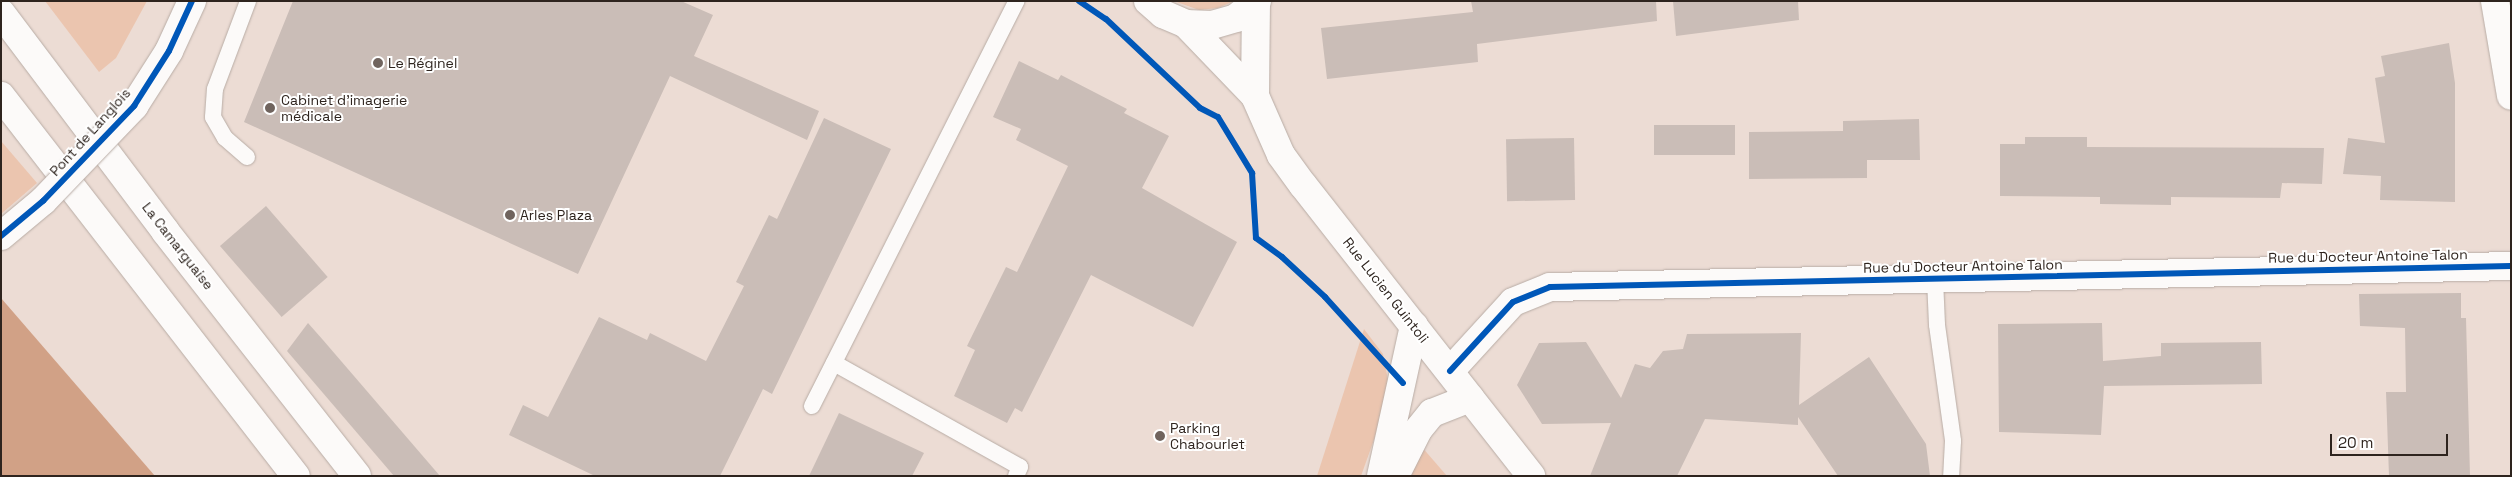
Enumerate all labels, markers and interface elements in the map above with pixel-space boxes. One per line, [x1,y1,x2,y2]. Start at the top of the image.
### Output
place label: Le Réginel [388,55,457,71]
marker: Le Réginel [372,57,384,69]
street label: Pont de Langlois [46,85,134,179]
place label: Cabinet d'imagerie médicale [281,92,407,124]
marker: Cabinet d'imagerie médicale [263,101,277,115]
street label: La Camarguaise [139,199,217,293]
place label: Arles Plaza [520,207,592,223]
marker: Arles Plaza [504,209,516,221]
street label: Rue Lucien Guintoli [1340,234,1432,346]
street label: Rue du Docteur Antoine Talon [2268,246,2468,266]
street label: Rue du Docteur Antoine Talon [1863,256,2063,276]
place label: Parking Chabourlet [1170,420,1245,452]
scale bar [2332,424,2450,456]
marker: Parking Chabourlet [1154,430,1166,442]
text: 20 m [2338,433,2373,452]

